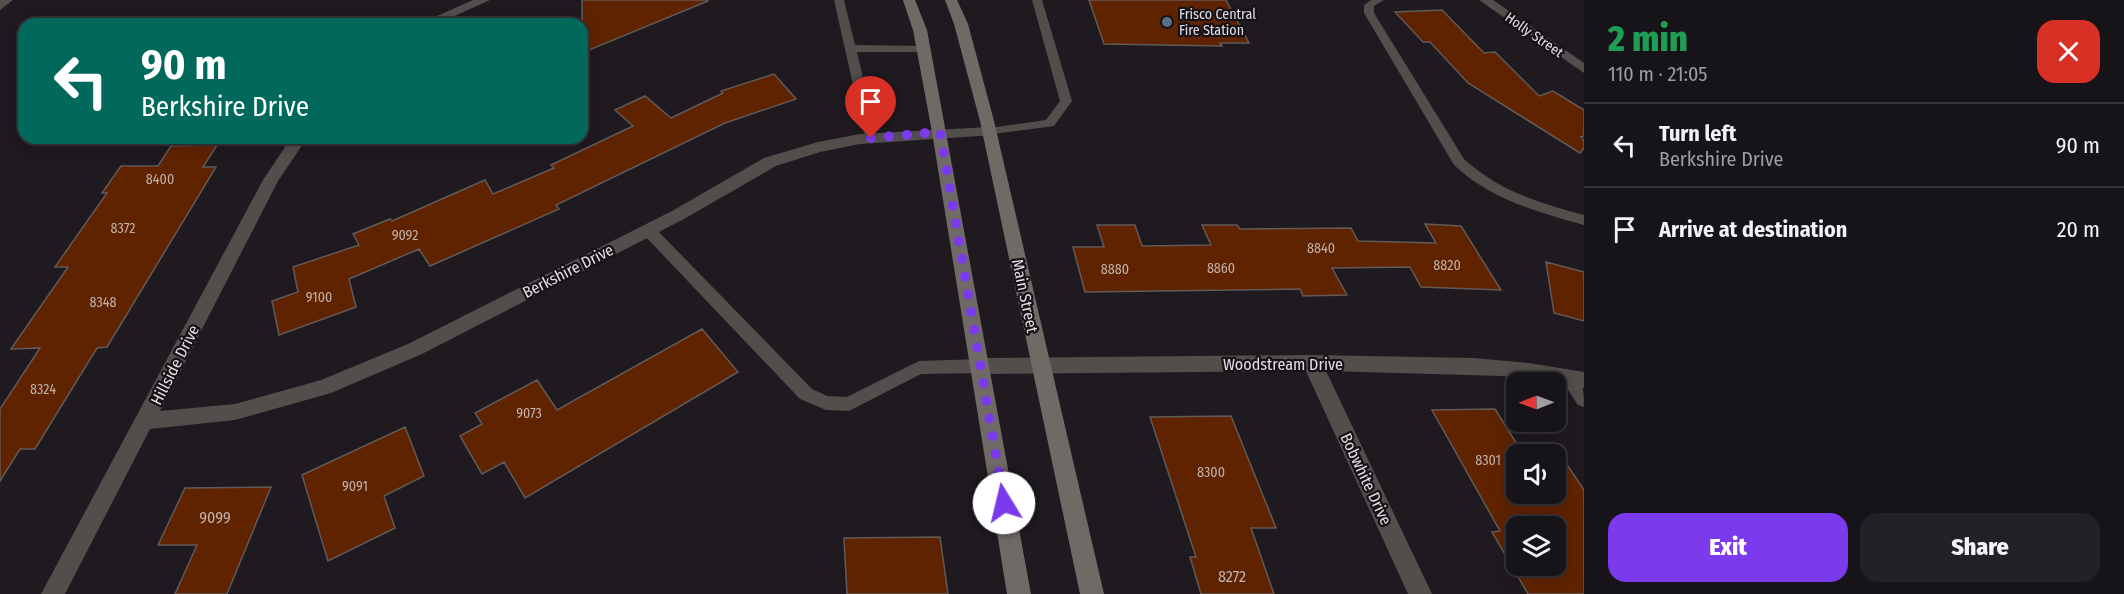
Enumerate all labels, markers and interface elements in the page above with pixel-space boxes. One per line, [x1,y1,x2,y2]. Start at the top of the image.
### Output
place label: Frisco Central Fire Station [1179,6,1256,39]
street label: Holly Street [1502,9,1567,61]
marker: Frisco Central Fire Station [1160,15,1174,29]
text: 2 min [1608,17,1688,61]
button: close [2037,20,2100,83]
text: 90 m [141,40,226,90]
icon: left [42,42,120,120]
text: 110 m · 21:05 [1608,62,1707,86]
pin [845,76,896,138]
icon: arrive [854,85,887,118]
text: Berkshire Drive [141,91,309,123]
text: Turn left [1659,120,1737,147]
icon: left [1608,129,1641,162]
text: 90 m [2056,132,2100,159]
text: Berkshire Drive [1659,147,1783,171]
house number: 8400 [146,171,174,188]
icon: arrive [1608,213,1641,246]
text: Arrive at destination [1659,216,1847,243]
text: 20 m [2057,216,2100,243]
house number: 8372 [111,220,135,237]
house number: 9092 [392,227,418,244]
street label: Berkshire Drive [519,240,617,302]
house number: 8840 [1307,240,1335,257]
street label: Main Street [1008,257,1042,335]
house number: 8820 [1433,257,1461,274]
house number: 8860 [1207,260,1235,277]
house number: 8880 [1101,261,1129,278]
house number: 9100 [306,289,332,306]
house number: 8348 [89,294,117,311]
street label: Hillside Drive [147,322,203,408]
street label: Woodstream Drive [1223,355,1343,374]
north arrow [1506,372,1566,432]
map controls [1506,372,1566,576]
house number: 8324 [30,381,56,398]
house number: 9073 [516,405,542,422]
street label: Bobwhite Drive [1336,430,1396,528]
button: sound [1506,444,1566,504]
house number: 8301 [1475,452,1501,469]
house number: 8300 [1197,464,1225,481]
position arrow [972,471,1036,535]
house number: 9091 [342,478,368,495]
house number: 9099 [199,508,231,527]
button: Exit [1608,513,1848,582]
button: Share [1860,513,2100,582]
button: layers [1506,516,1566,576]
house number: 8272 [1218,567,1246,586]

